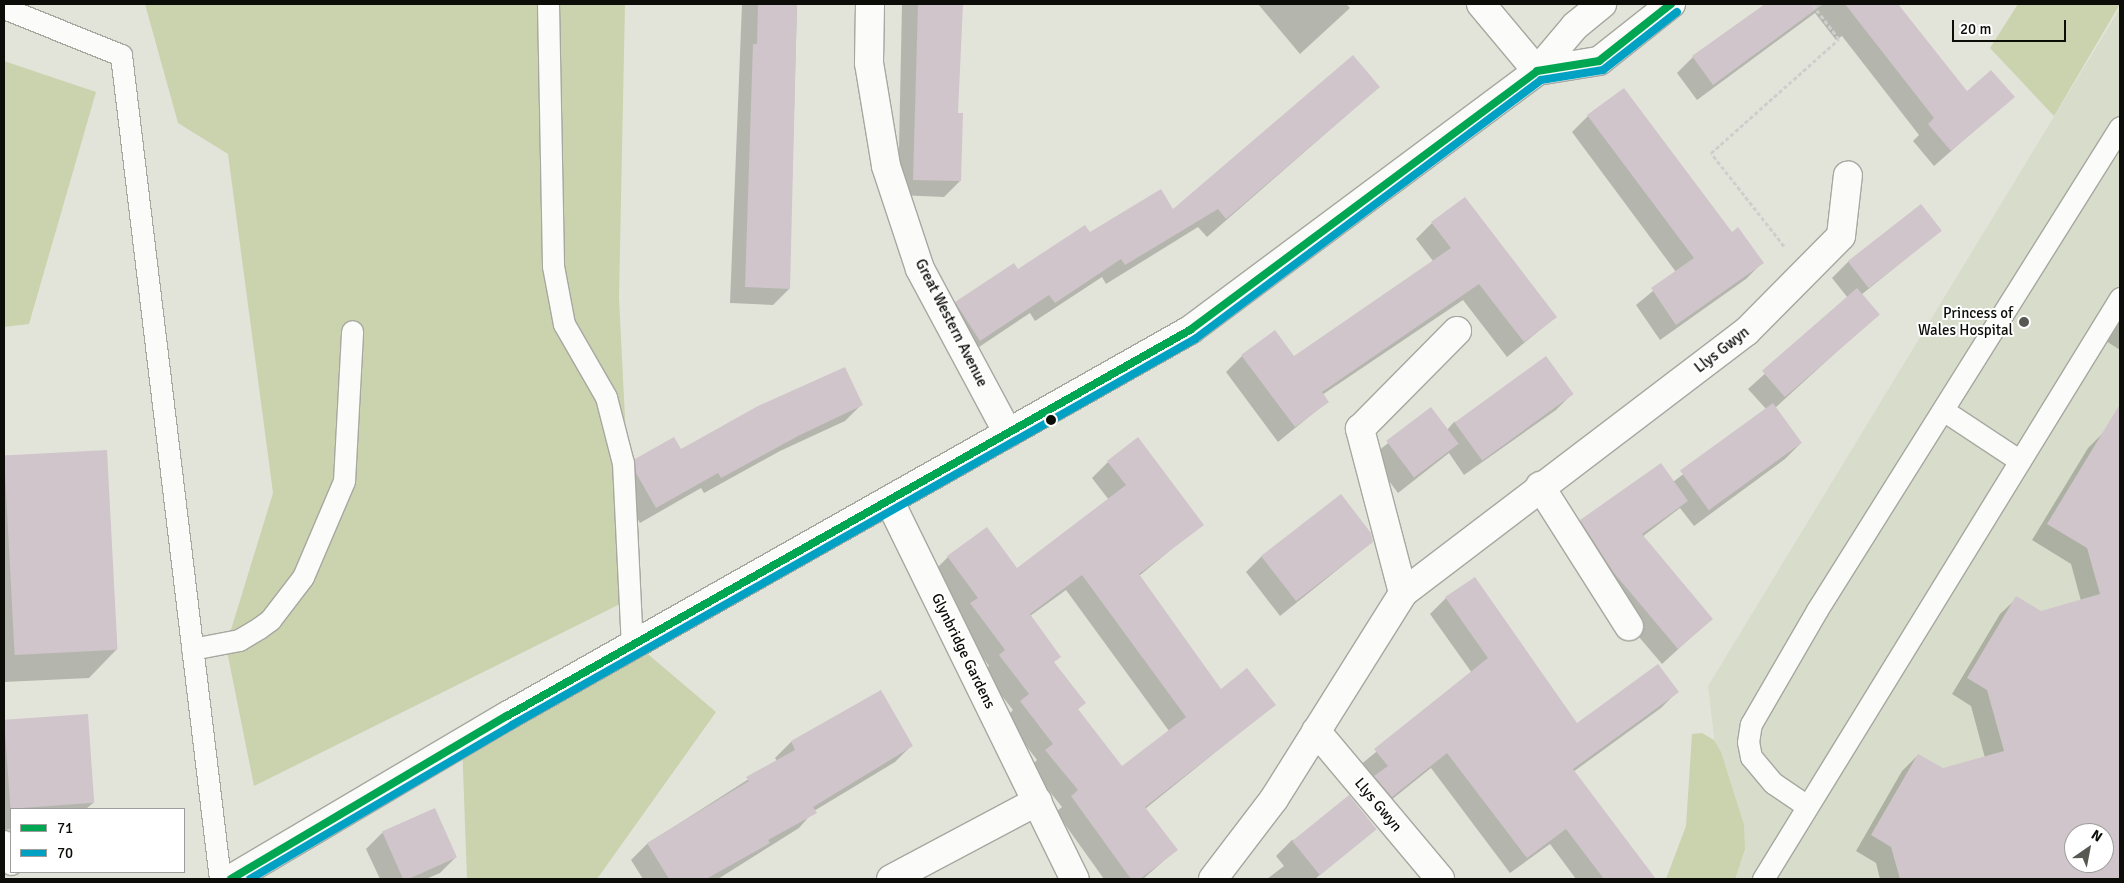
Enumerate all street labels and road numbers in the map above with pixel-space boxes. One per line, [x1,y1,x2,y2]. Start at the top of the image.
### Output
street label: Great Western Avenue [911,256,991,390]
street label: Llys Gwyn [1691,323,1753,377]
street label: Glynbridge Gardens [927,590,999,712]
street label: Llys Gwyn [1350,775,1406,835]

